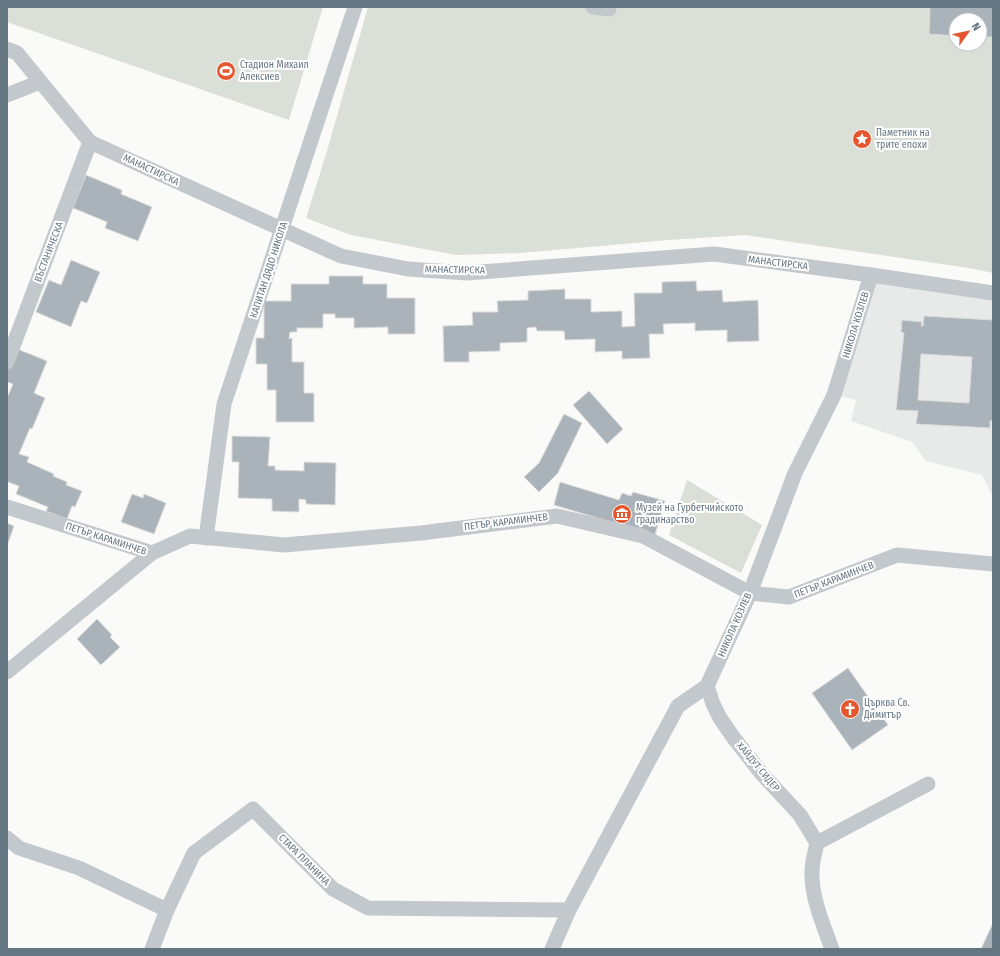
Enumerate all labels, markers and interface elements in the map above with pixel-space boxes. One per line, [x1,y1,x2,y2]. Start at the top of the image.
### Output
north arrow [948,12,988,52]
text: N [969,21,983,33]
place label: Стадион Михаил Алексиев [240,59,309,83]
sports icon: Стадион Михаил Алексиев [215,60,237,82]
place label: Паметник на трите епохи [876,127,930,151]
place icon: Паметник на трите епохи [851,128,873,150]
street label: МАНАСТИРСКА [121,152,181,188]
street label: ВЪСТАНИЧЕСКА [32,219,66,284]
street label: КАПИТАН ДЯДО НИКОЛА [248,220,290,320]
street label: МАНАСТИРСКА [747,253,809,273]
street label: МАНАСТИРСКА [425,263,486,277]
street label: НИКОЛА КОЗЛЕВ [840,290,872,360]
place label: Музей на Гурбетчийското градинарство [636,502,743,526]
museum icon: Музей на Гурбетчийското градинарство [611,503,633,525]
street label: ПЕТЪР КАРАМИНЧЕВ [463,511,549,533]
street label: ПЕТЪР КАРАМИНЧЕВ [64,520,149,558]
street label: ПЕТЪР КАРАМИНЧЕВ [792,559,876,601]
street label: НИКОЛА КОЗЛЕВ [715,591,755,659]
place label: Църква Св. Димитър [863,697,910,721]
church icon: Църква Св. Димитър [839,698,861,720]
street label: ХАЙДУТ СИДЕР [734,739,783,794]
street label: СТАРА ПЛАНИНА [276,832,333,889]

